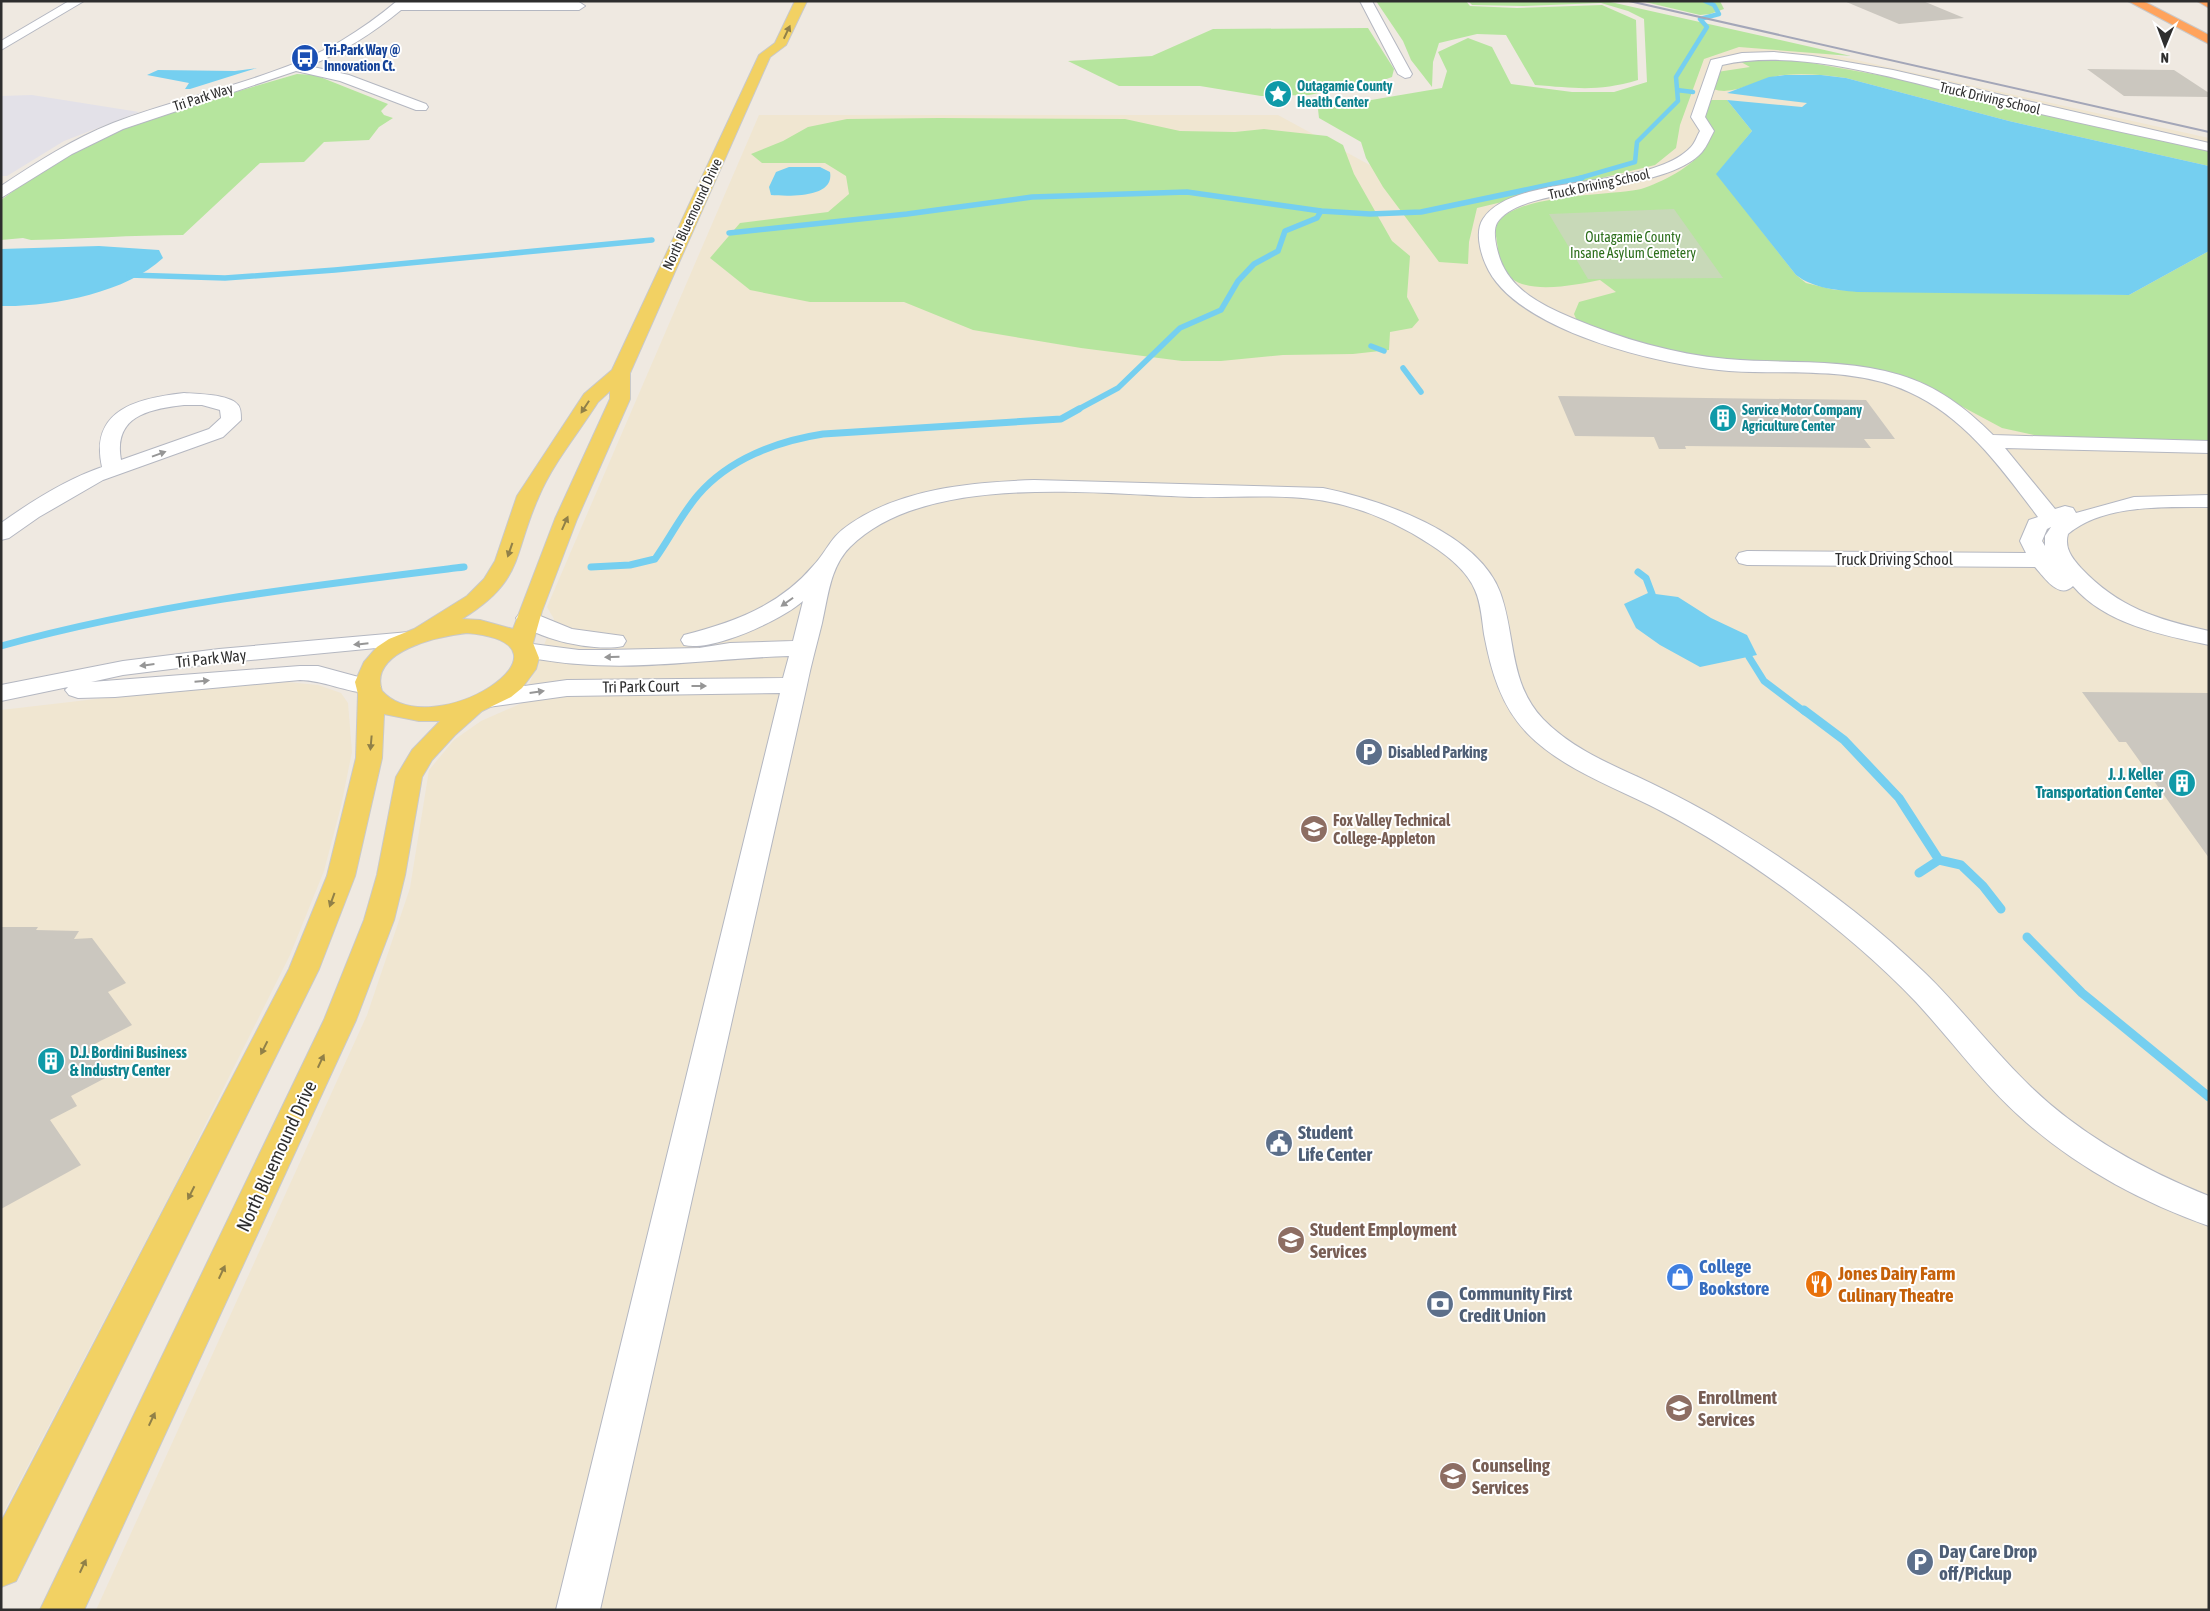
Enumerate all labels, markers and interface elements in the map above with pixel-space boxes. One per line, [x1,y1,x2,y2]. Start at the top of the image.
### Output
north arrow [2140,20,2190,70]
one-way arrow [783,25,791,39]
place label: Tri-Park Way @ Innovation Ct. [324,42,400,74]
bus stop icon: Tri-Park Way @ Innovation Ct. [290,43,320,73]
text: N [2161,50,2169,66]
place label: Outagamie County Health Center [1297,78,1393,110]
place icon: Outagamie County Health Center [1263,79,1293,109]
street label: Truck Driving School [1938,79,2042,117]
street label: Tri Park Way [171,80,235,114]
street label: North Bluemound Drive [659,156,725,272]
street label: Truck Driving School [1547,165,1651,203]
park label: Outagamie County Insane Asylum Cemetery [1570,229,1696,261]
one-way arrow [580,400,590,413]
place label: Service Motor Company Agriculture Center [1741,402,1862,434]
building icon: Service Motor Company Agriculture Center [1708,403,1738,433]
one-way arrow [152,450,167,458]
one-way arrow [561,516,569,530]
one-way arrow [506,543,514,558]
street label: Truck Driving School [1835,550,1954,569]
one-way arrow [780,597,794,607]
one-way arrow [352,640,368,648]
street label: Tri Park Way [175,645,248,672]
one-way arrow [603,653,619,661]
one-way arrow [138,661,154,669]
street label: Tri Park Court [602,676,680,696]
one-way arrow [195,677,211,685]
one-way arrow [691,682,707,690]
one-way arrow [529,688,545,696]
one-way arrow [366,735,374,751]
parking icon: Disabled Parking [1354,737,1384,767]
place label: Disabled Parking [1388,743,1487,761]
place label: J. J. Keller Transportation Center [2036,765,2163,801]
building icon: J. J. Keller Transportation Center [2167,768,2197,798]
place label: Fox Valley Technical College-Appleton [1333,811,1451,847]
school or university icon: Fox Valley Technical College-Appleton [1299,814,1329,844]
one-way arrow [328,893,335,908]
one-way arrow [260,1041,268,1055]
place label: D.J. Bordini Business & Industry Center [70,1043,187,1079]
building icon: D.J. Bordini Business & Industry Center [36,1046,66,1076]
one-way arrow [316,1054,325,1069]
street label: North Bluemound Drive [231,1077,321,1235]
place label: Student Life Center [1298,1121,1372,1165]
public building icon: Student Life Center [1264,1128,1294,1158]
one-way arrow [187,1186,195,1200]
place label: Student Employment Services [1310,1218,1457,1262]
school or university icon: Student Employment Services [1276,1225,1306,1255]
place label: College Bookstore [1699,1255,1770,1299]
shop icon: College Bookstore [1665,1262,1695,1292]
place label: Jones Dairy Farm Culinary Theatre [1837,1262,1955,1306]
one-way arrow [218,1265,226,1279]
restaurant icon: Jones Dairy Farm Culinary Theatre [1804,1269,1834,1299]
place label: Community First Credit Union [1459,1282,1573,1326]
bank icon: Community First Credit Union [1425,1289,1455,1319]
place label: Enrollment Services [1698,1386,1777,1430]
school or university icon: Enrollment Services [1664,1393,1694,1423]
one-way arrow [148,1412,156,1426]
place label: Counseling Services [1472,1454,1551,1498]
school or university icon: Counseling Services [1438,1461,1468,1491]
place label: Day Care Drop off/Pickup [1939,1540,2037,1584]
parking icon: Day Care Drop off/Pickup [1905,1547,1935,1577]
one-way arrow [79,1559,87,1573]

